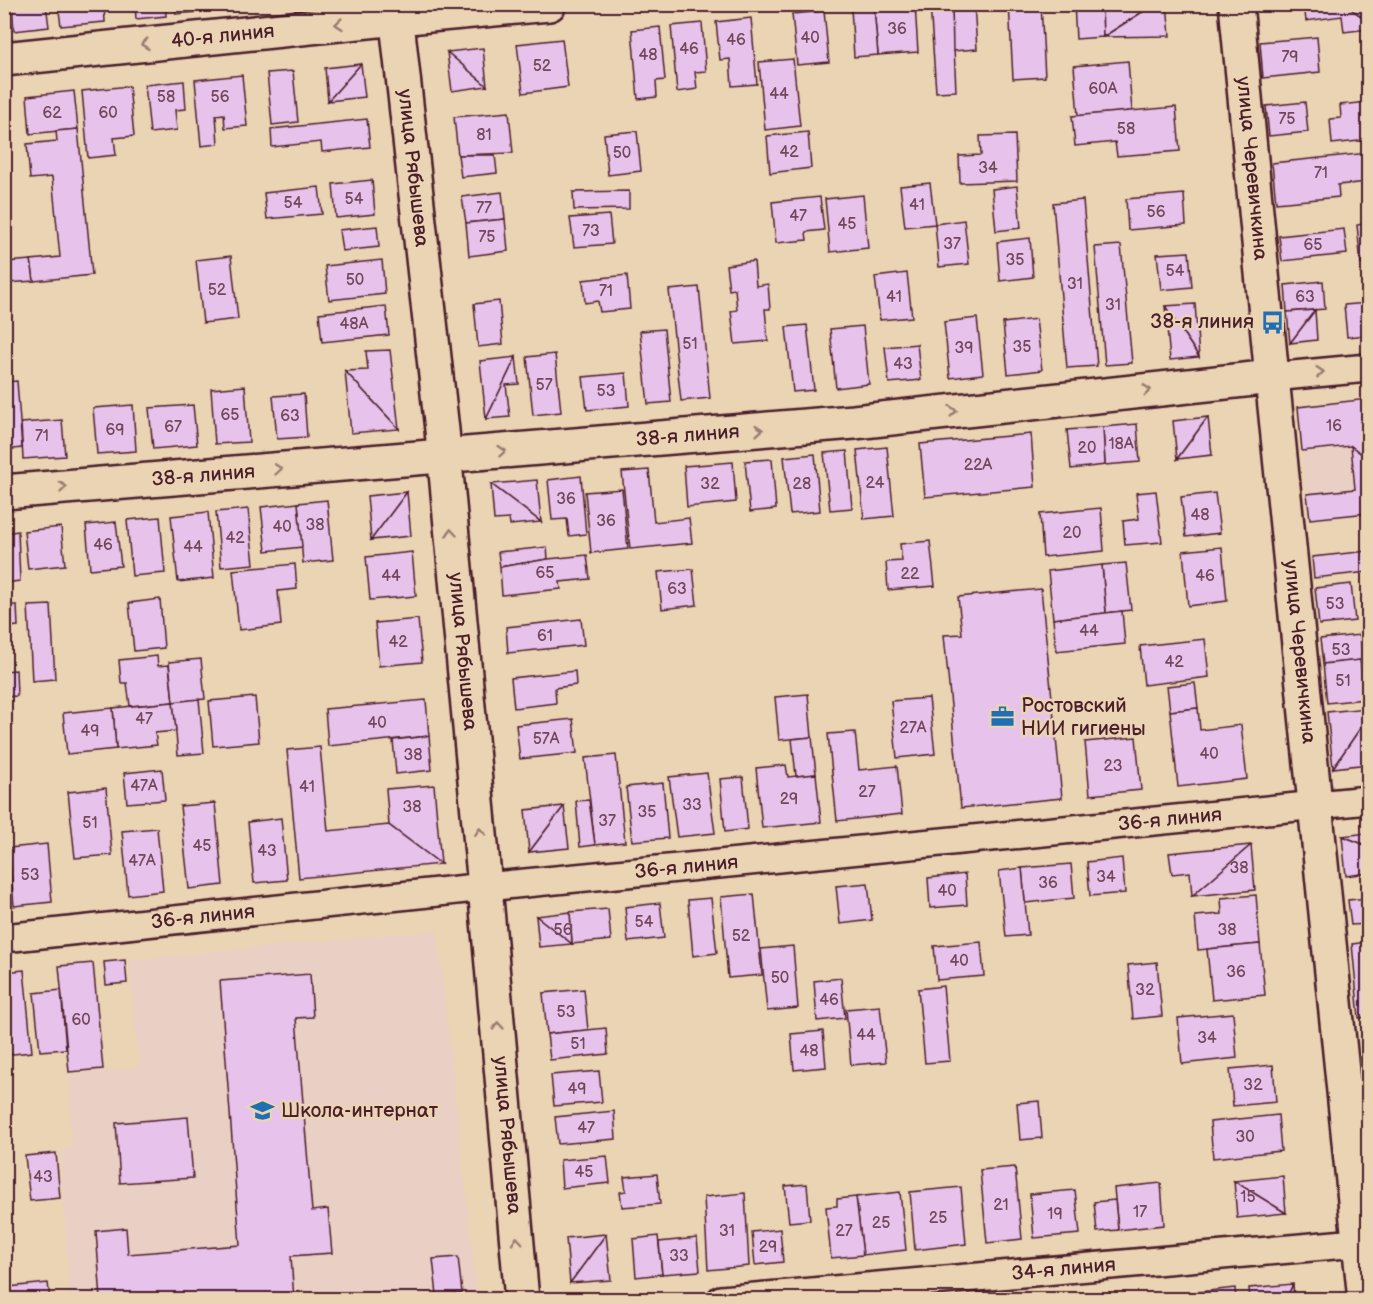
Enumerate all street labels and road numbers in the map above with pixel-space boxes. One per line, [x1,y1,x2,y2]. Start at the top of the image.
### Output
street label: 40-я линия [170,19,276,54]
street label: улица Черевичкина [1231,75,1273,261]
street label: улица Рябышева [392,88,434,248]
street label: 38-я линия [635,419,740,452]
street label: 38-я линия [151,459,256,492]
street label: улица Черевичкина [1279,559,1321,745]
street label: улица Рябышева [443,571,482,732]
street label: 36-я линия [1117,802,1223,837]
street label: 36-я линия [633,850,740,884]
street label: 36-я линия [150,899,256,934]
street label: улица Рябышева [488,1055,526,1216]
street label: 34-я линия [1011,1253,1117,1286]

